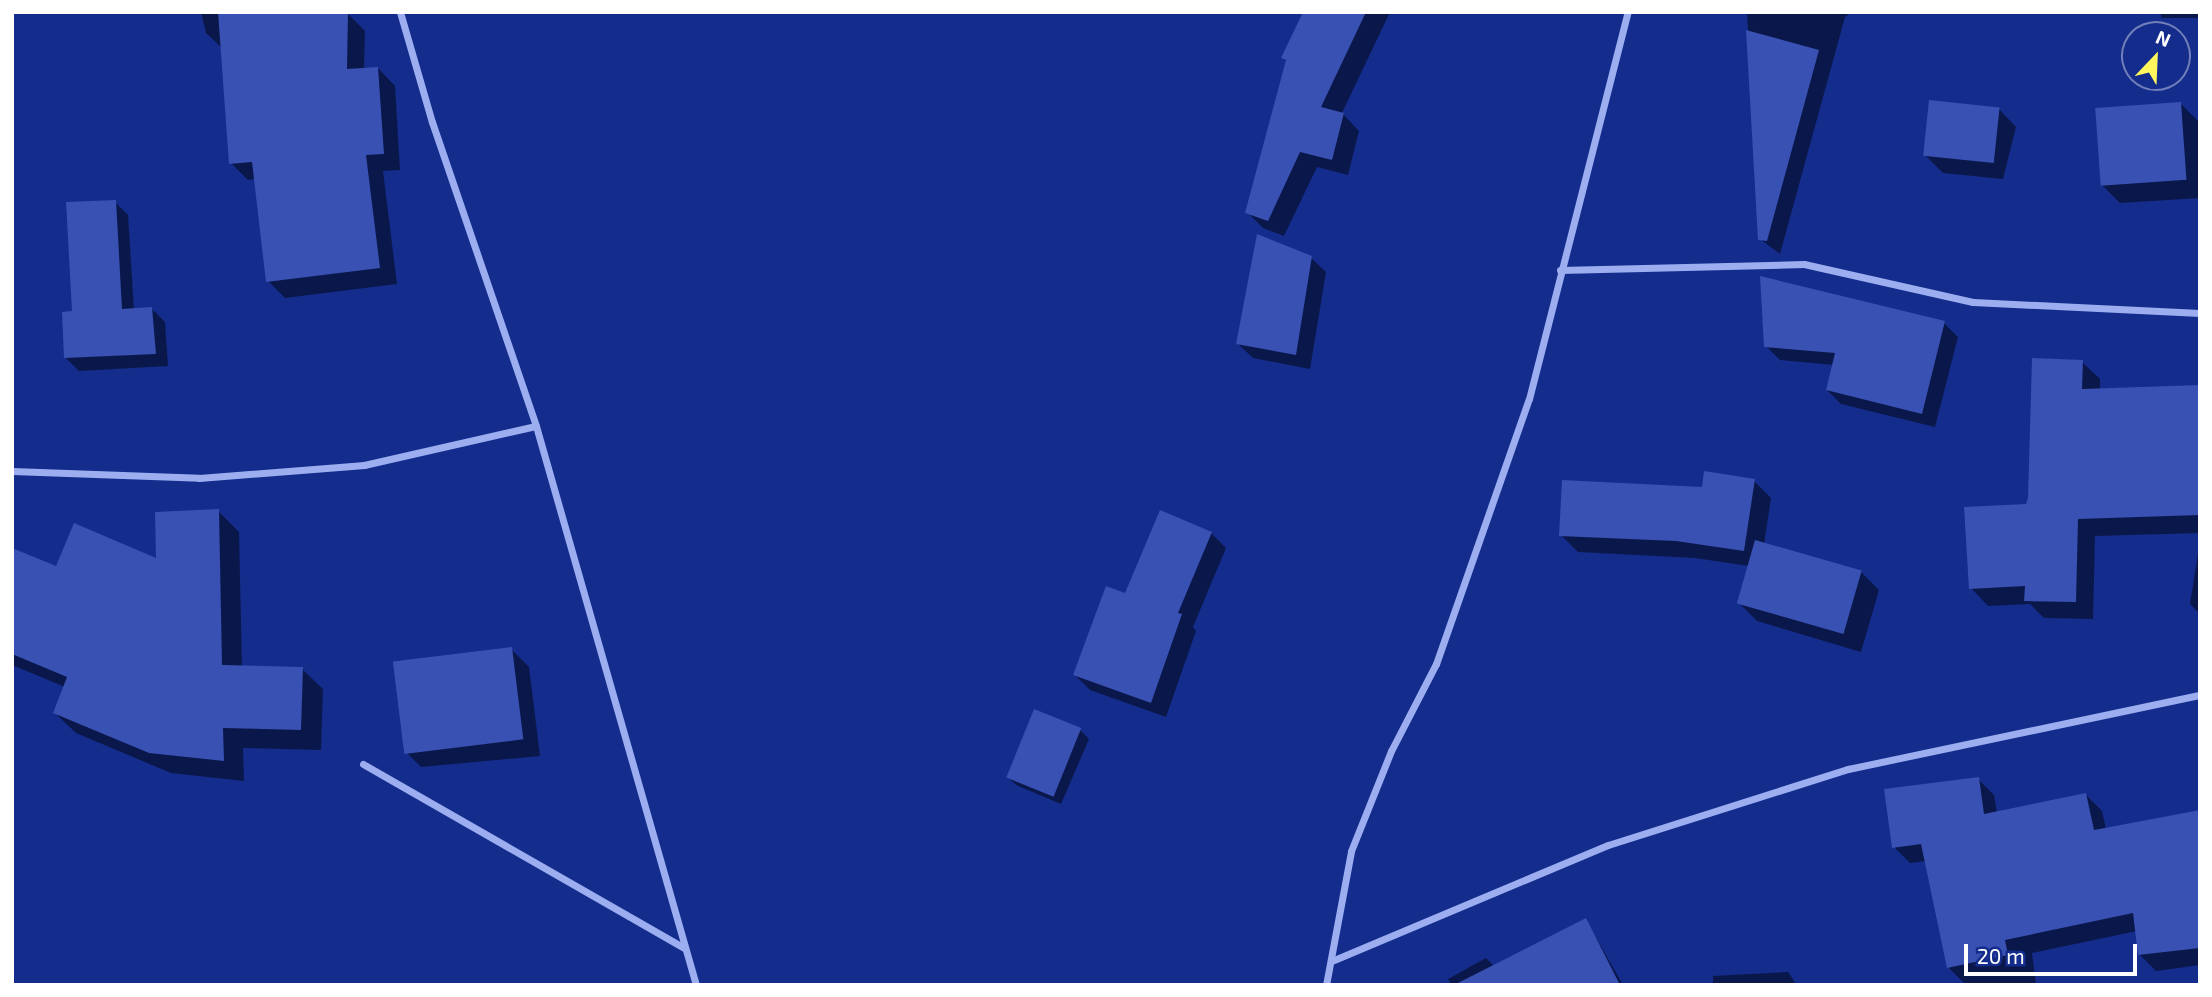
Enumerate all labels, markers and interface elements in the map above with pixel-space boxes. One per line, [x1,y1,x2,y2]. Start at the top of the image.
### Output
north arrow [2121,21,2191,91]
text: N [2153,25,2174,51]
scale bar [1967,930,2140,974]
text: 20 m [1977,943,2025,968]

